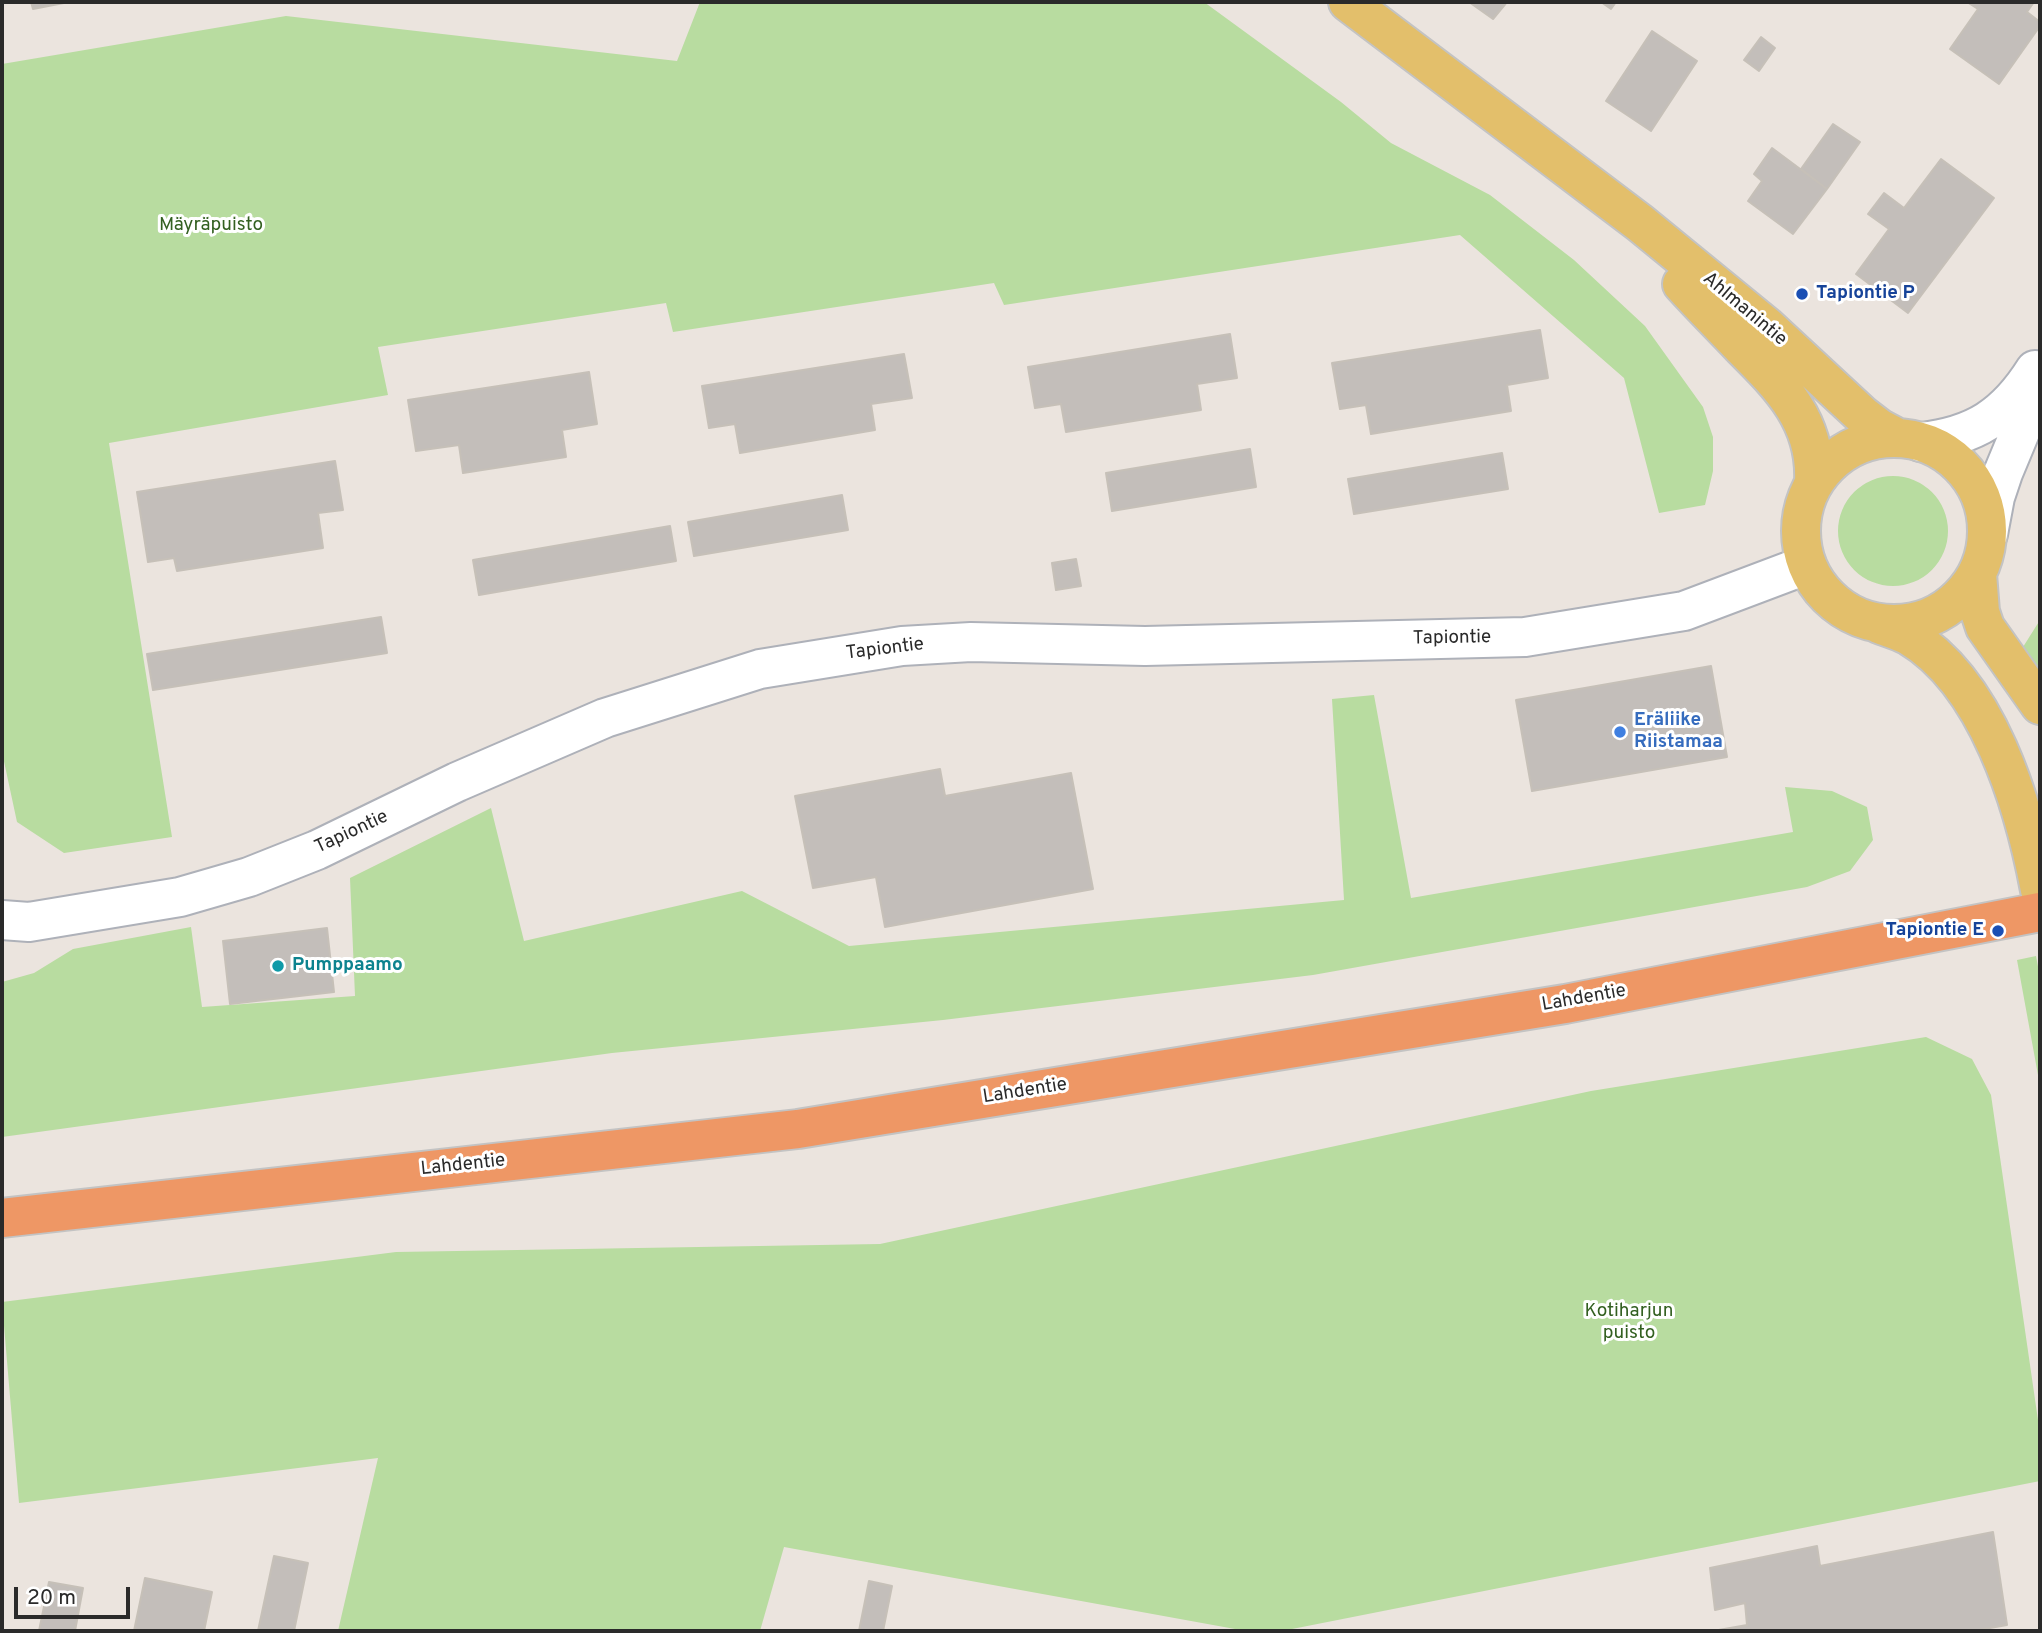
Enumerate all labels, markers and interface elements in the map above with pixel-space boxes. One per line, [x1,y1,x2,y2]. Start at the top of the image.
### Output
park label: Mäyräpuisto [159,215,263,237]
street label: Ahlmanintie [1697,268,1791,352]
place label: Tapiontie P [1816,283,1915,305]
marker: Tapiontie P [1794,286,1810,302]
street label: Tapiontie [1413,627,1491,651]
street label: Tapiontie [845,634,925,666]
place label: Eräliike Riistamaa [1634,710,1723,754]
marker: Eräliike Riistamaa [1612,724,1628,740]
street label: Tapiontie [312,806,392,860]
place label: Tapiontie E [1886,920,1984,942]
marker: Tapiontie E [1990,923,2006,939]
place label: Pumppaamo [292,955,403,977]
marker: Pumppaamo [270,958,286,974]
street label: Lahdentie [1540,980,1628,1018]
street label: Lahdentie [981,1074,1069,1110]
street label: Lahdentie [420,1150,506,1182]
park label: Kotiharjun puisto [1585,1301,1673,1345]
scale bar [18,1574,133,1618]
text: 20 m [27,1585,76,1612]

